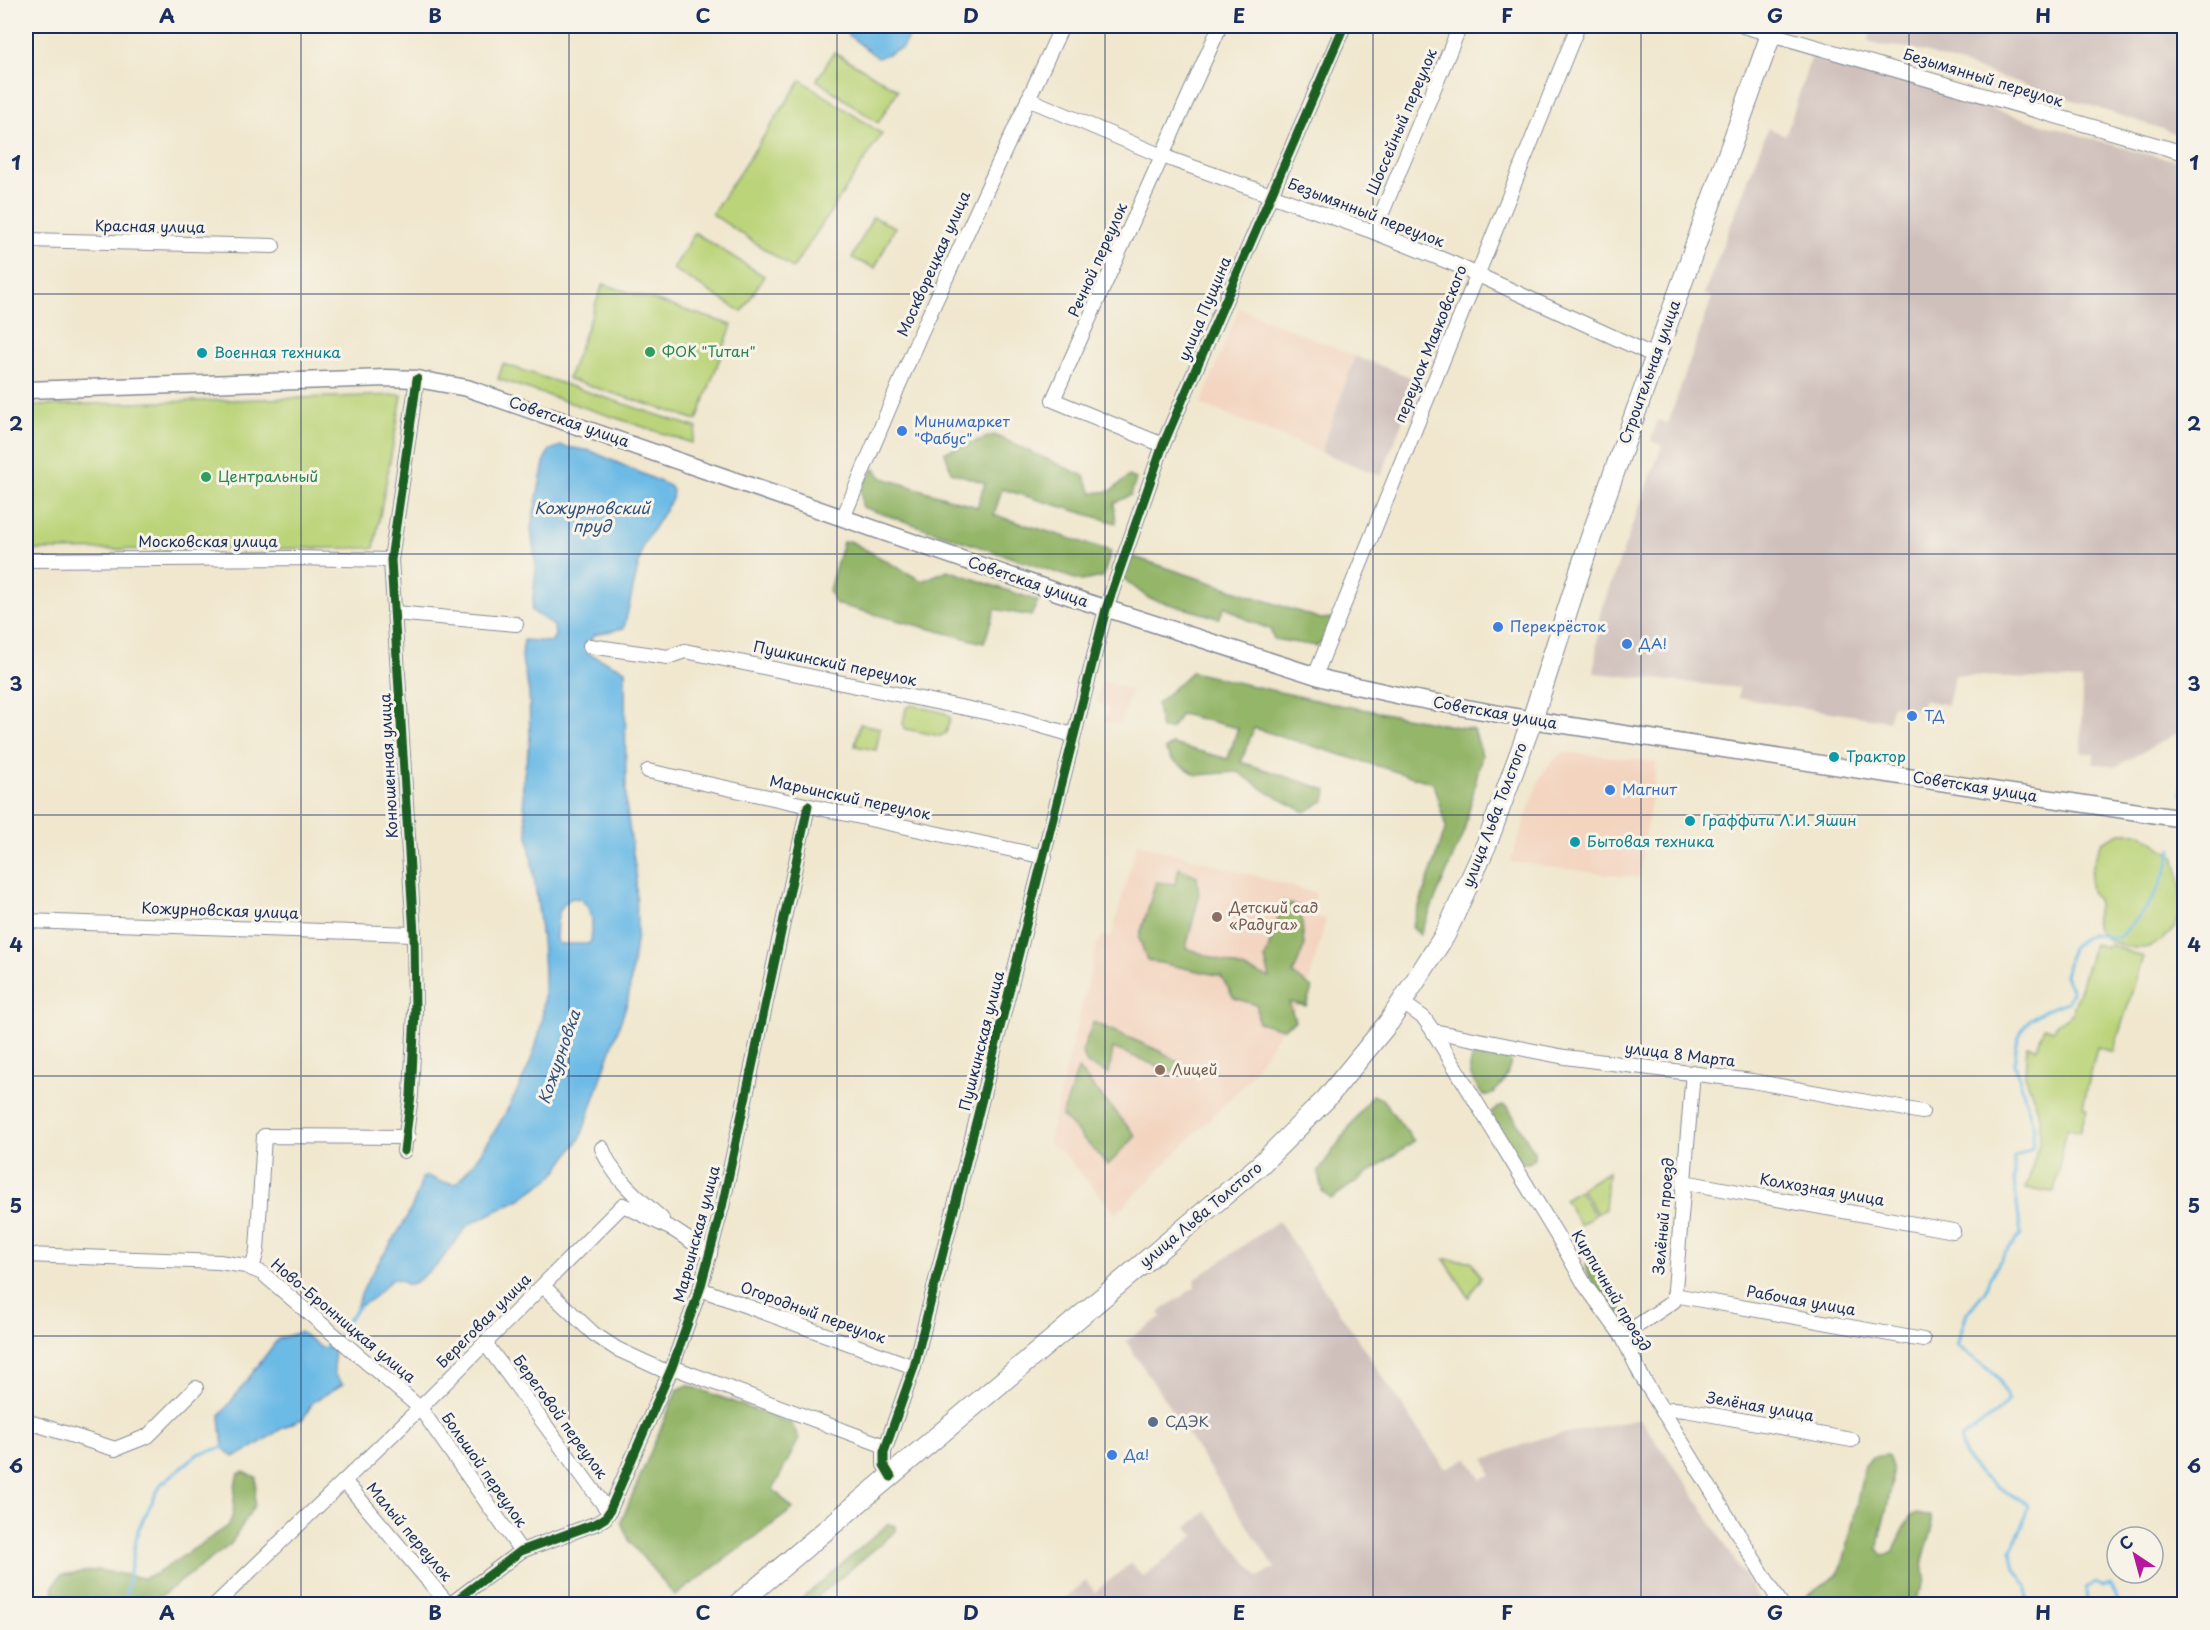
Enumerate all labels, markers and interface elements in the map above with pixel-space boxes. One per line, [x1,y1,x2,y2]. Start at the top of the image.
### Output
text: A [159,0,175,30]
text: B [428,0,442,30]
text: C [695,0,711,30]
text: D [963,0,979,30]
text: E [1233,0,1245,30]
text: F [1501,0,1513,30]
text: G [1767,0,1783,30]
text: H [2035,0,2051,30]
street label: Безымянный переулок [1901,41,2066,112]
street label: Шоссейный переулок [1359,44,1442,198]
text: 1 [11,147,21,177]
text: 1 [2189,147,2199,177]
street label: Безымянный переулок [1285,171,1448,252]
street label: Москворецкая улица [890,186,975,340]
street label: Речной переулок [1061,198,1132,320]
street label: Красная улица [95,213,206,238]
street label: улица Пущина [1171,252,1236,364]
street label: переулок Маяковского [1387,261,1472,426]
street label: Строительная улица [1612,296,1685,447]
place label: ФОК "Титан" [662,339,756,362]
place label: Военная техника [214,340,341,363]
marker: ФОК "Титан" [643,345,657,359]
marker: Военная техника [195,346,209,360]
street label: Советская улица [506,389,633,452]
text: 2 [9,408,23,438]
text: 2 [2187,408,2201,438]
place label: Минимаркет "Фабус" [914,409,1010,449]
marker: Минимаркет "Фабус" [895,424,909,438]
place label: Центральный [218,464,318,487]
marker: Центральный [199,470,213,484]
water label: Кожурновский пруд [534,495,652,537]
street label: Московская улица [138,529,278,552]
street label: Советская улица [965,549,1092,612]
place label: Перекрёсток [1510,614,1606,637]
marker: Перекрёсток [1491,620,1505,634]
place label: ДА! [1638,631,1667,654]
street label: Пушкинский переулок [751,634,919,691]
marker: ДА! [1620,637,1634,651]
text: 3 [9,668,23,698]
text: 3 [2187,668,2201,698]
street label: Советская улица [1431,689,1560,734]
street label: Конюшенная улица [372,692,403,839]
place label: ТД [1924,703,1945,726]
marker: ТД [1905,709,1919,723]
street label: улица Льва Толстого [1455,739,1532,890]
place label: Трактор [1846,744,1906,767]
marker: Трактор [1827,750,1841,764]
street label: Советская улица [1911,764,2040,807]
street label: Марьинский переулок [768,768,933,825]
place label: Магнит [1622,777,1677,800]
marker: Магнит [1603,783,1617,797]
place label: Граффити Л.И. Яшин [1702,808,1857,831]
marker: Граффити Л.И. Яшин [1683,814,1697,828]
place label: Бытовая техника [1587,829,1715,852]
marker: Бытовая техника [1568,835,1582,849]
street label: Кожурновская улица [141,895,300,924]
place label: Детский сад «Радуга» [1228,895,1318,935]
marker: Детский сад «Радуга» [1210,910,1224,924]
text: 4 [9,929,23,959]
text: 4 [2187,929,2201,959]
street label: Пушкинская улица [952,968,1009,1113]
water label: Кожурновка [531,1005,586,1107]
street label: улица 8 Марта [1624,1035,1738,1072]
place label: Лицей [1172,1057,1218,1080]
marker: Лицей [1153,1063,1167,1077]
street label: улица Льва Толстого [1134,1156,1266,1272]
street label: Зелёный проезд [1646,1156,1679,1275]
street label: Марьинская улица [666,1162,725,1305]
street label: Колхозная улица [1758,1166,1887,1211]
text: 5 [10,1190,22,1220]
text: 5 [2188,1190,2200,1220]
street label: Кирпичный проезд [1567,1225,1658,1355]
street label: Ново-Бронницкая улица [266,1252,422,1388]
street label: Береговая улица [430,1267,536,1373]
street label: Огородный переулок [738,1275,890,1349]
street label: Рабочая улица [1745,1279,1858,1321]
street label: Береговой переулок [508,1349,614,1483]
street label: Зелёная улица [1705,1385,1816,1426]
street label: Большой переулок [437,1407,534,1531]
place label: СДЭК [1165,1409,1209,1432]
marker: СДЭК [1146,1415,1160,1429]
place label: Да! [1123,1442,1149,1465]
marker: Да! [1105,1448,1119,1462]
text: 6 [9,1450,23,1480]
text: 6 [2187,1450,2201,1480]
street label: Малый переулок [362,1477,459,1586]
north arrow [2105,1525,2165,1585]
text: С [2114,1529,2138,1555]
text: A [159,1597,175,1627]
text: B [428,1597,442,1627]
text: C [695,1597,711,1627]
text: D [963,1597,979,1627]
text: E [1233,1597,1245,1627]
text: F [1501,1597,1513,1627]
text: G [1767,1597,1783,1627]
text: H [2035,1597,2051,1627]

